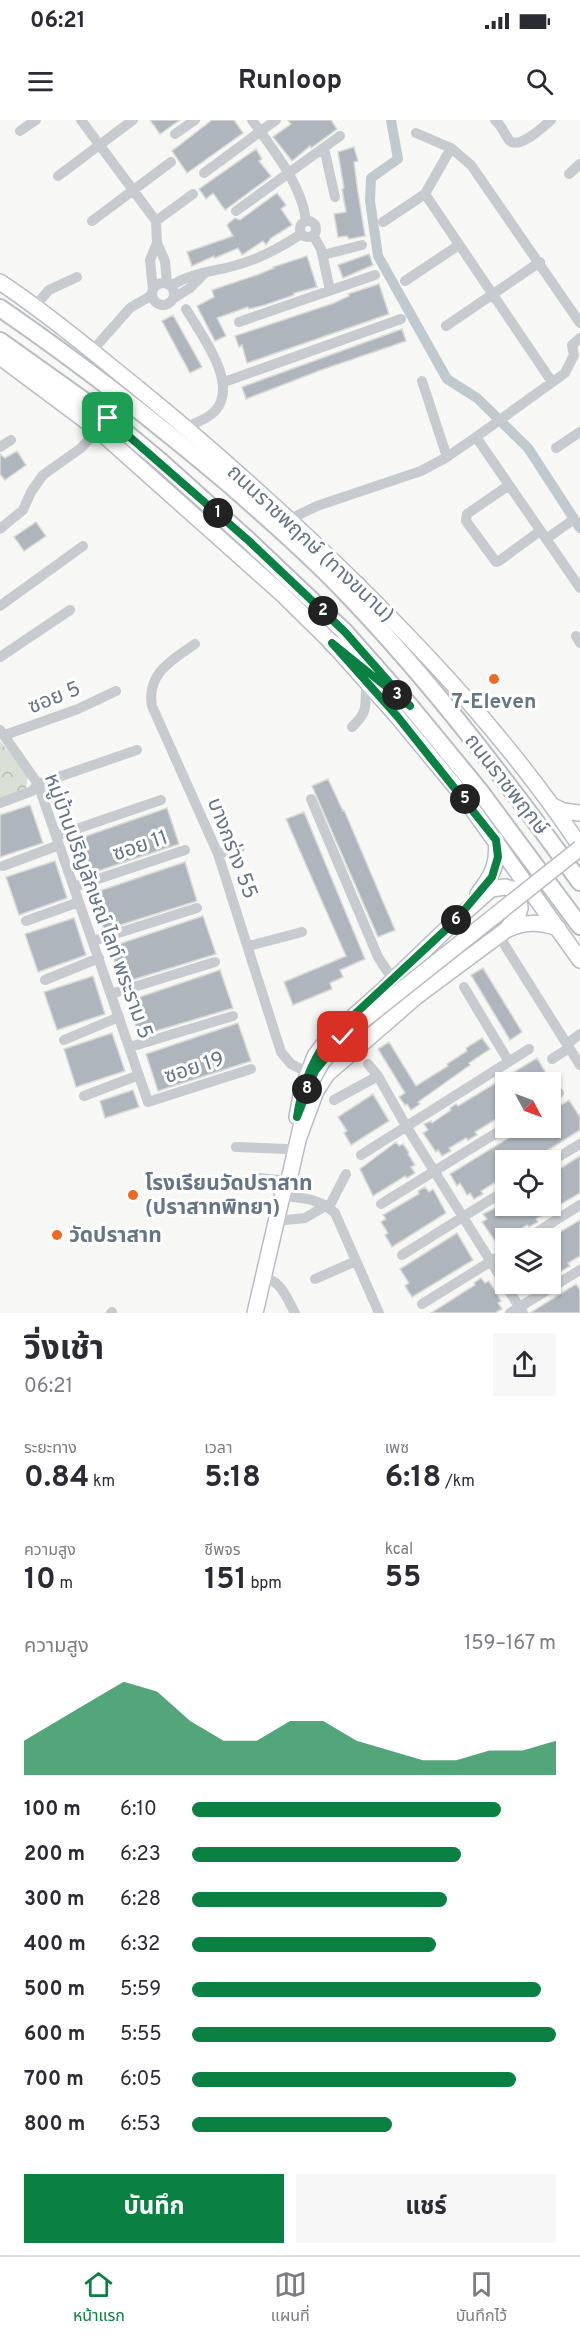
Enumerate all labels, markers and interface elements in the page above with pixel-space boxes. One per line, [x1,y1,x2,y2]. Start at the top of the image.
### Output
text: 06:21 [30,8,86,35]
text: Runloop [238,64,342,98]
icon: menu [24,65,57,98]
icon: search [523,65,556,98]
pin [82,392,133,443]
icon: arrive [91,401,124,434]
street label: ถนนราชพฤกษ์ (ทางขนาน) [220,459,400,629]
pin: 1 [203,498,233,528]
text: 1 [215,503,221,523]
pin: 2 [308,596,338,626]
text: 2 [318,601,328,621]
marker: 7-Eleven [487,672,501,686]
street label: ซอย 5 [24,676,85,721]
pin: 3 [382,680,412,710]
text: 3 [392,685,402,705]
place label: 7-Eleven [452,689,536,716]
street label: ถนนราชพฤกษ์ [458,729,554,841]
street label: หมู่บ้านปริญลักษณ์ ไลท์ พระราม 5 [37,770,158,1043]
pin: 5 [450,784,480,814]
text: 5 [460,789,470,809]
street label: บางกร่าง 55 [200,794,263,903]
street label: ซอย 11 [109,824,172,868]
pin: 6 [441,905,471,935]
text: 6 [451,910,461,930]
pin [317,1011,368,1062]
icon: check [326,1020,359,1053]
street label: ซอย 19 [161,1046,228,1091]
north arrow [495,1072,561,1138]
map controls [495,1072,561,1294]
pin: 8 [292,1074,322,1104]
text: 8 [302,1079,312,1099]
button: locate [495,1150,561,1216]
place label: โรงเรียนวัดปราสาท (ปราสาทพิทยา) [145,1171,312,1222]
marker: โรงเรียนวัดปราสาท (ปราสาทพิทยา) [126,1188,140,1202]
place label: วัดปราสาท [69,1223,162,1250]
marker: วัดปราสาท [50,1228,64,1242]
button: layers [495,1228,561,1294]
text: วิ่งเช้า [24,1330,104,1372]
button: share [493,1333,556,1396]
text: 06:21 [24,1374,73,1400]
text: ระยะทาง [24,1439,77,1459]
text: เวลา [204,1439,232,1459]
text: เพซ [385,1439,409,1459]
text: 0.84 [24,1460,89,1497]
text: 5:18 [204,1460,261,1497]
text: 6:18 [385,1460,441,1497]
text: km [89,1472,115,1492]
text: /km [441,1472,475,1492]
text: kcal [385,1540,413,1560]
text: ความสูง [24,1541,76,1561]
text: ชีพจร [204,1541,241,1561]
text: 55 [385,1560,421,1597]
text: 10 [24,1562,56,1599]
text: 151 [204,1562,247,1599]
text: m [56,1574,73,1594]
text: bpm [247,1574,282,1594]
text: 159–167 m [464,1631,556,1657]
text: ความสูง [24,1634,89,1660]
text: 100 m [24,1797,81,1823]
text: 6:10 [120,1797,157,1823]
text: 200 m [24,1842,85,1868]
text: 6:23 [120,1842,161,1868]
text: 300 m [24,1887,85,1913]
text: 6:28 [120,1887,161,1913]
text: 400 m [24,1932,86,1958]
text: 6:32 [120,1932,160,1958]
text: 500 m [24,1977,85,2003]
text: 5:59 [120,1977,161,2003]
text: 600 m [24,2022,85,2048]
text: 5:55 [120,2022,162,2048]
text: 700 m [24,2067,84,2093]
text: 6:05 [120,2067,162,2093]
text: 800 m [24,2112,85,2138]
text: 6:53 [120,2112,161,2138]
button: บันทึก [24,2174,284,2243]
button: แชร์ [296,2174,556,2243]
tab: หน้าแรก [73,2268,125,2328]
tab: แผนที่ [271,2268,310,2328]
tab: บันทึกไว้ [456,2268,507,2328]

